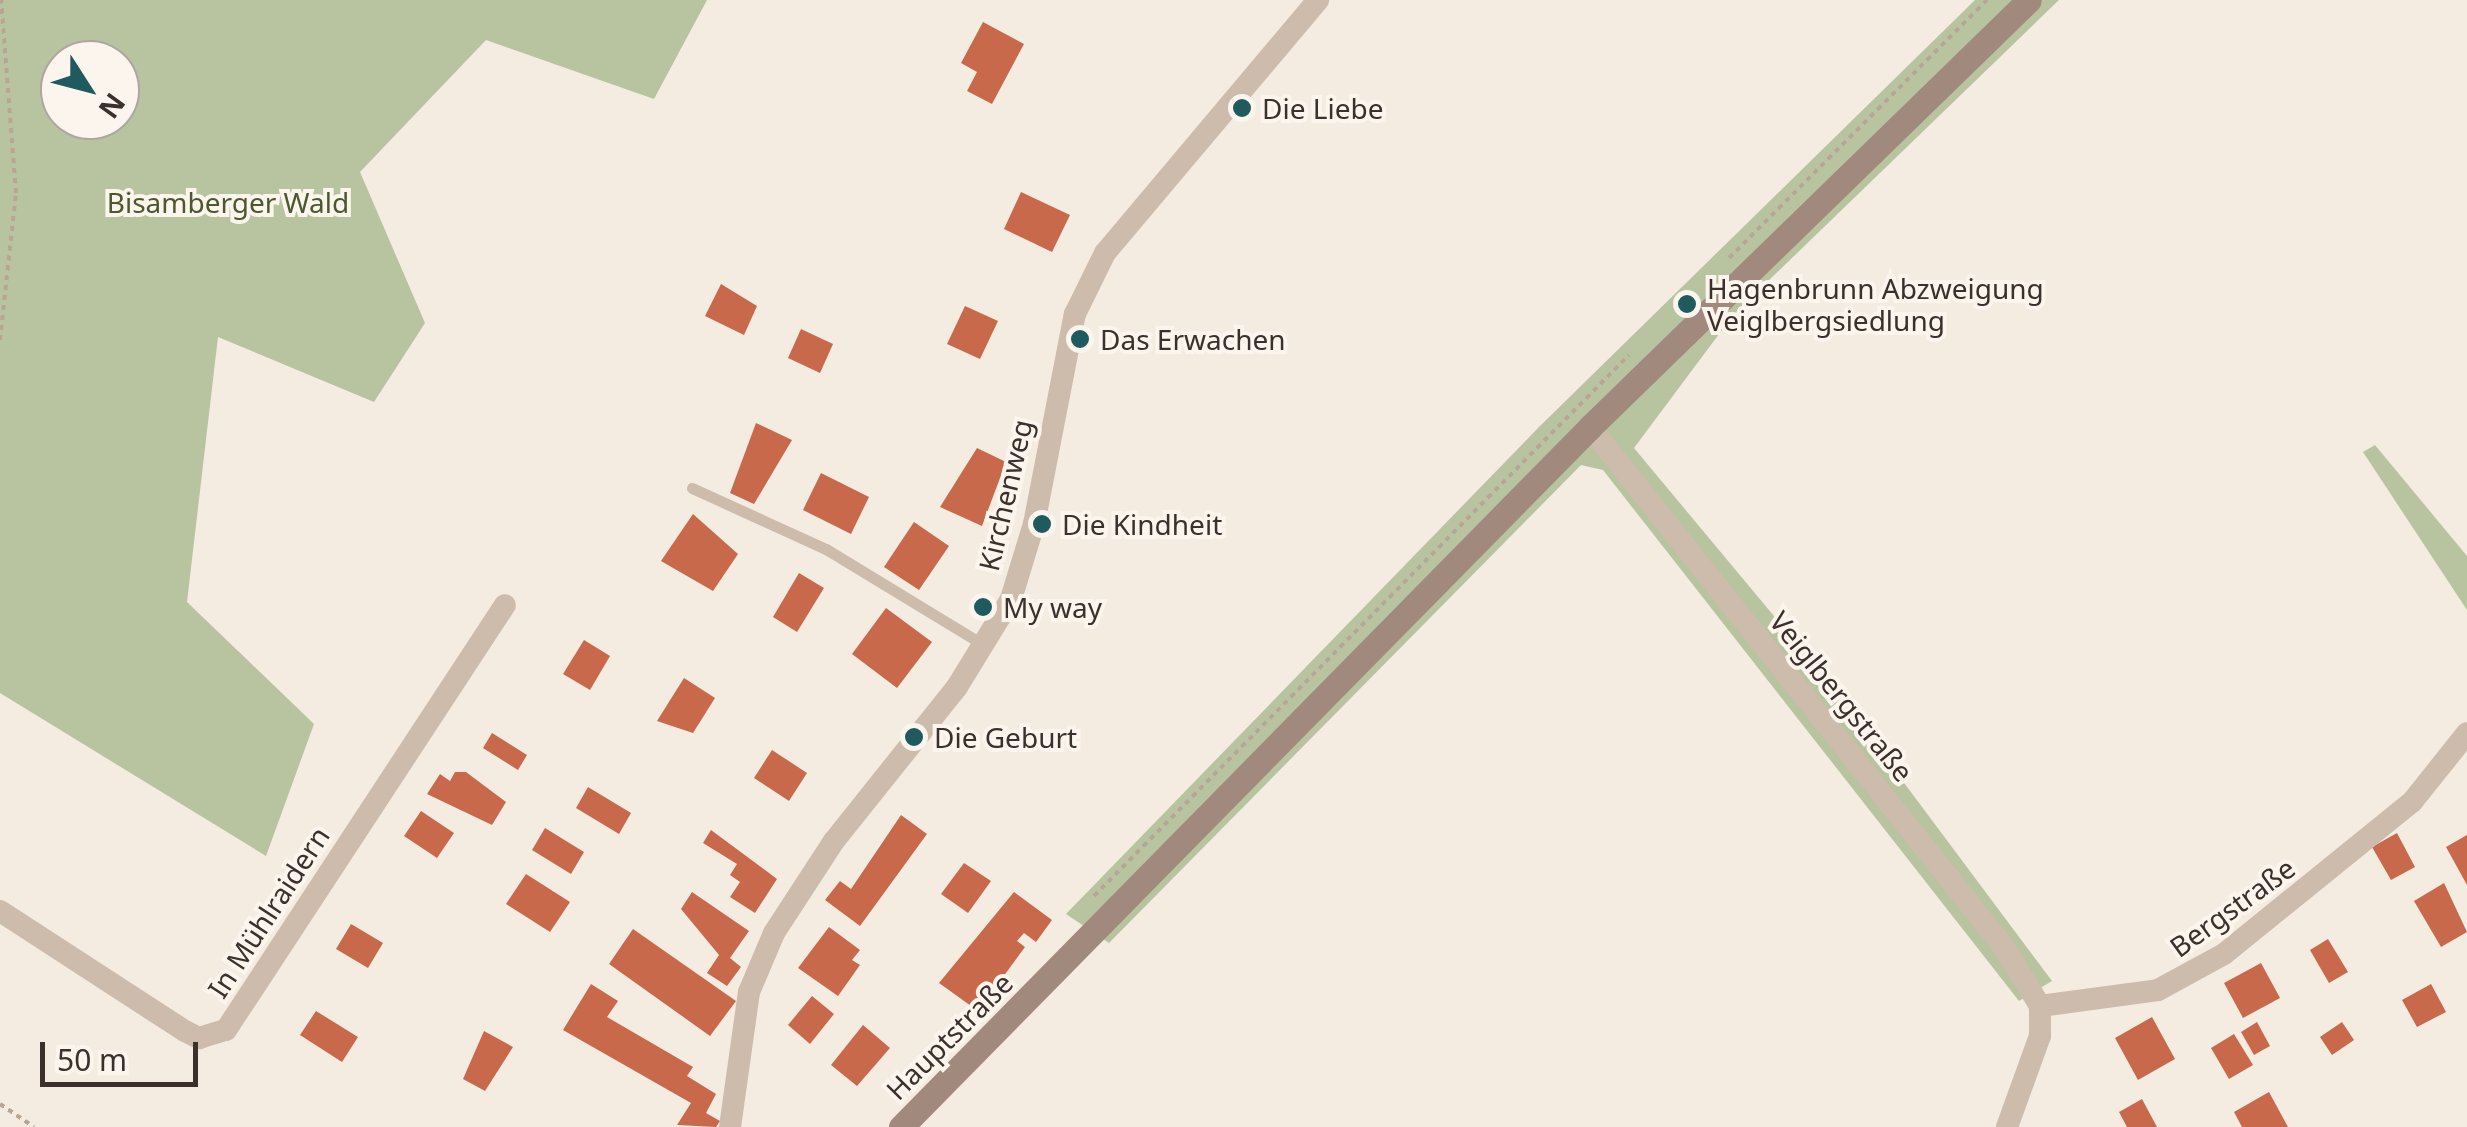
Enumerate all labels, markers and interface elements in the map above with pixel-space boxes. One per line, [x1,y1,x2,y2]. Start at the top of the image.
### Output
north arrow [40,40,140,140]
text: N [91,86,135,127]
place label: Die Liebe [1262,91,1383,125]
marker: Die Liebe [1231,97,1253,119]
park label: Bisamberger Wald [107,185,349,219]
place label: Hagenbrunn Abzweigung Veiglbergsiedlung [1707,271,2044,337]
marker: Hagenbrunn Abzweigung Veiglbergsiedlung [1676,293,1698,315]
place label: Das Erwachen [1100,322,1286,356]
marker: Das Erwachen [1069,328,1091,350]
street label: Kirchenweg [971,416,1039,574]
place label: Die Kindheit [1062,507,1222,541]
marker: Die Kindheit [1031,513,1053,535]
place label: My way [1003,590,1102,624]
marker: My way [972,596,994,618]
street label: Veiglbergstraße [1763,604,1921,788]
place label: Die Geburt [934,720,1077,754]
marker: Die Geburt [903,726,925,748]
street label: In Mühlraidern [200,820,336,1004]
street label: Bergstraße [2163,850,2301,964]
street label: Hauptstraße [879,966,1019,1106]
scale bar [45,1022,202,1084]
text: 50 m [57,1039,127,1080]

